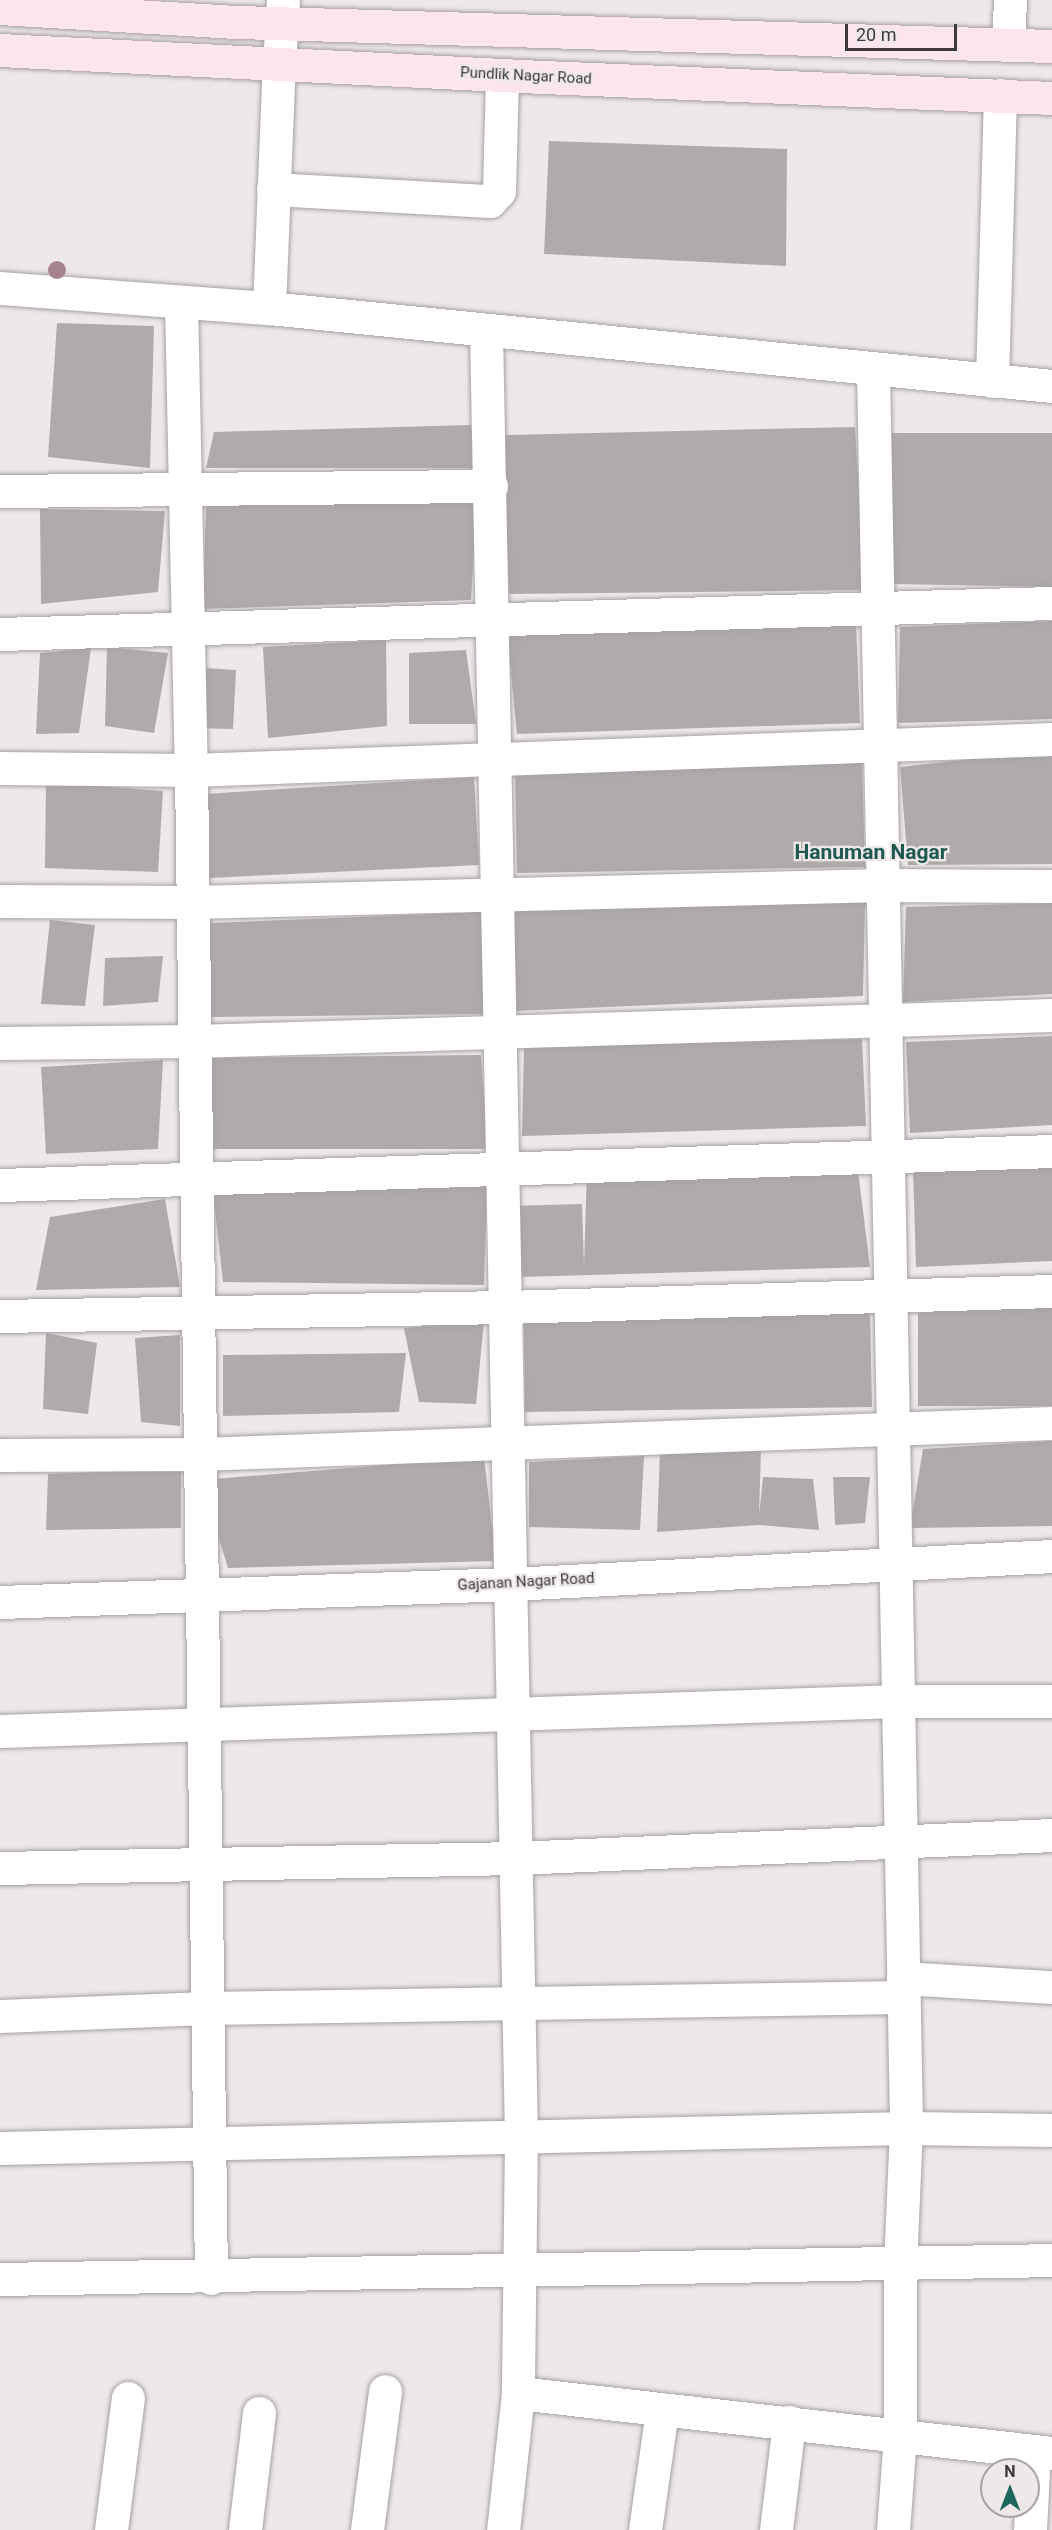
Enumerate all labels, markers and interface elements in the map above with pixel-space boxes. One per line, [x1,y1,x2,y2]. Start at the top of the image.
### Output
scale bar [848,12,960,50]
text: 20 m [856,24,896,45]
street label: Pundlik Nagar Road [460,64,592,88]
district label: Hanuman Nagar [795,839,947,865]
street label: Gajanan Nagar Road [457,1569,595,1595]
north arrow [980,2458,1040,2518]
text: N [1004,2462,1016,2481]

